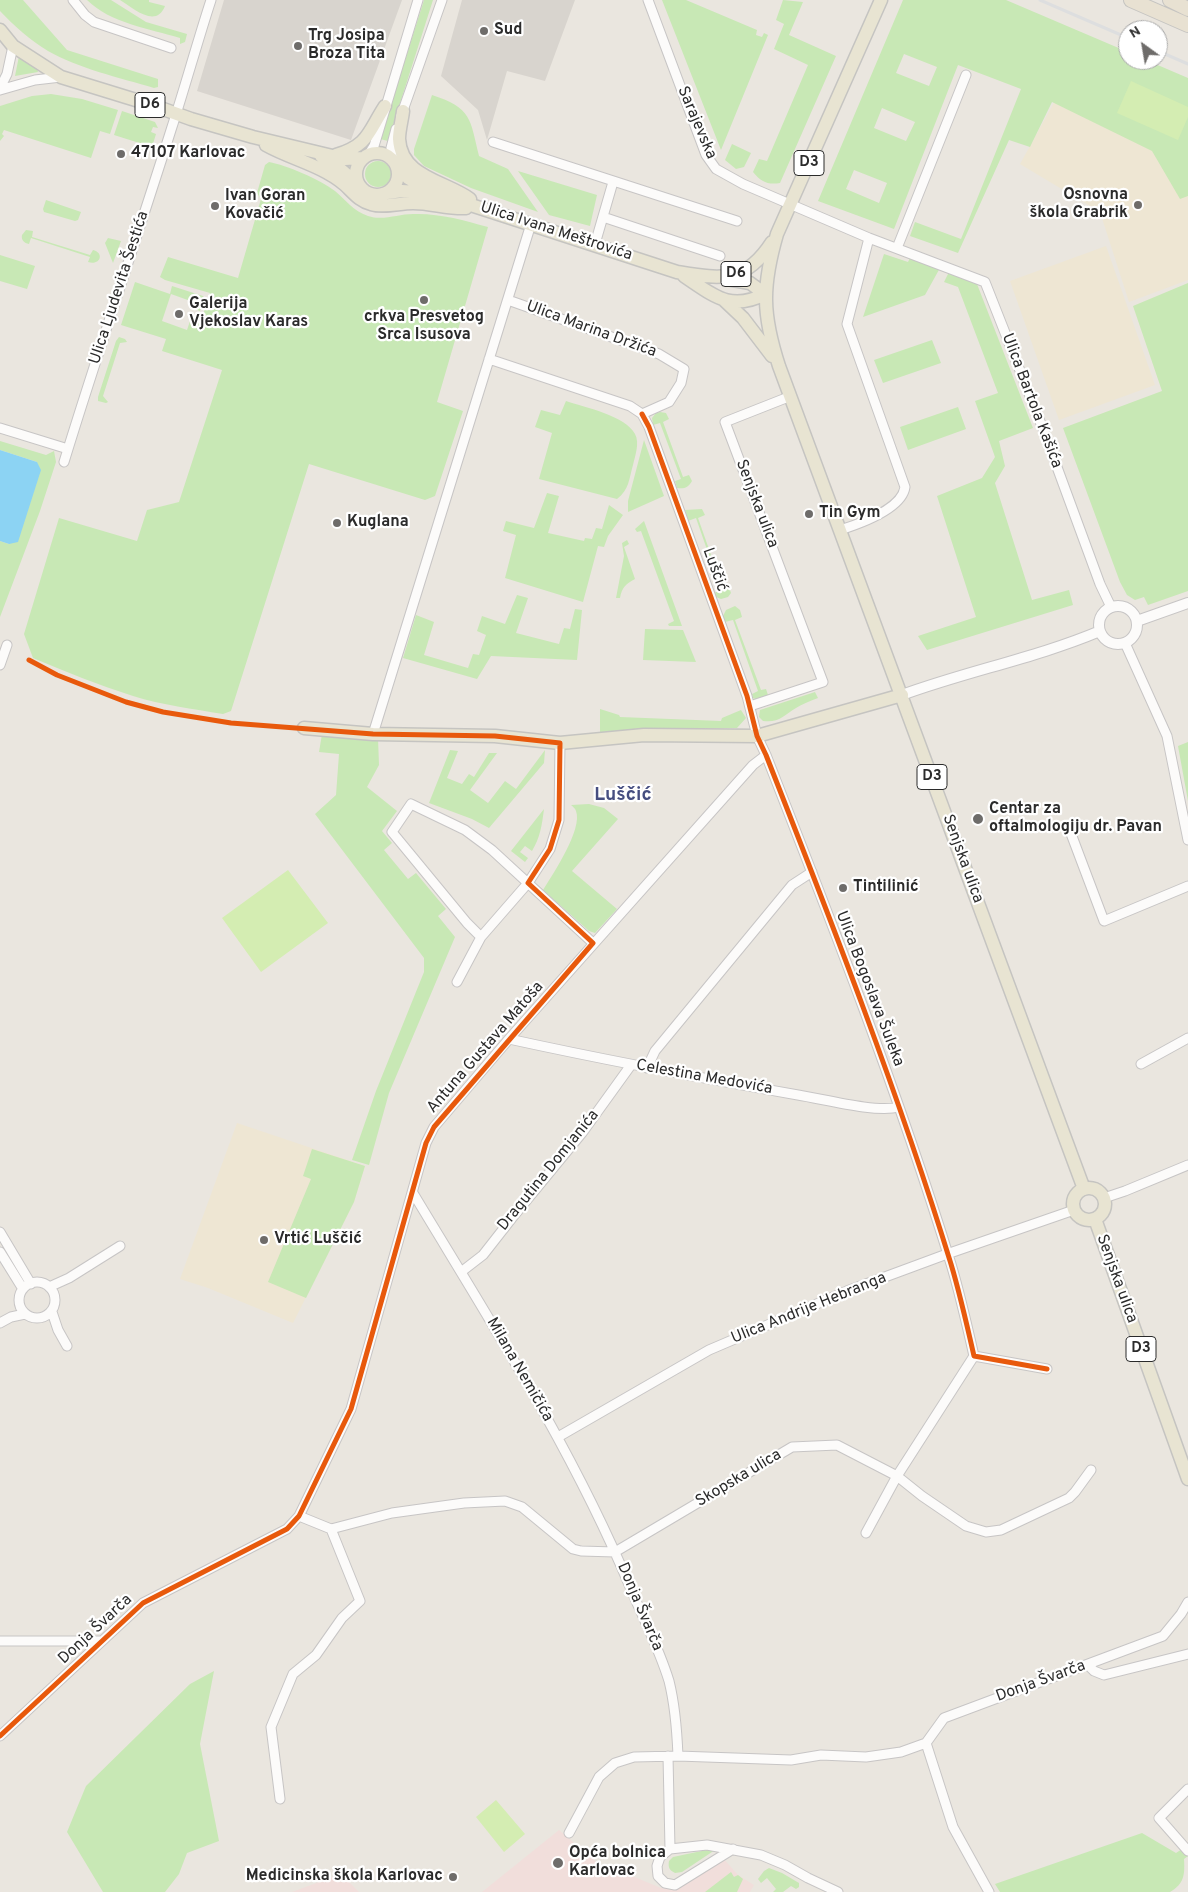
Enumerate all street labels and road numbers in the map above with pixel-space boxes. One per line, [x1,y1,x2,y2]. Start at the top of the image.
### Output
street label: Sarajevska [672,84,720,162]
road number: D6 [135,92,165,118]
road number: D3 [794,150,824,176]
street label: Ulica Ivana Meštrovića [477,198,635,266]
street label: Ulica Ljudevita Šestića [86,209,154,367]
road number: D6 [721,262,751,286]
street label: Ulica Marina Držića [523,298,659,362]
street label: Ulica Bartola Kašića [996,331,1066,471]
street label: Senjska ulica [730,457,782,551]
street label: Luščić [697,545,731,595]
road number: D3 [917,764,947,790]
street label: Senjska ulica [937,812,987,906]
street label: Ulica Bogoslava Šuleka [830,909,908,1069]
street label: Antuna Gustava Matoša [424,978,548,1118]
street label: Celestina Medovića [634,1057,774,1099]
street label: Dragutina Domjanića [494,1107,604,1235]
street label: Senjska ulica [1091,1232,1141,1326]
street label: Ulica Andrije Hebranga [729,1269,889,1349]
street label: Milana Nemičića [481,1315,557,1425]
road number: D3 [1126,1336,1156,1362]
street label: Skopska ulica [693,1446,785,1512]
street label: Donja Švarča [612,1560,666,1654]
street label: Donja Švarča [55,1591,137,1669]
street label: Donja Švarča [994,1657,1088,1707]

